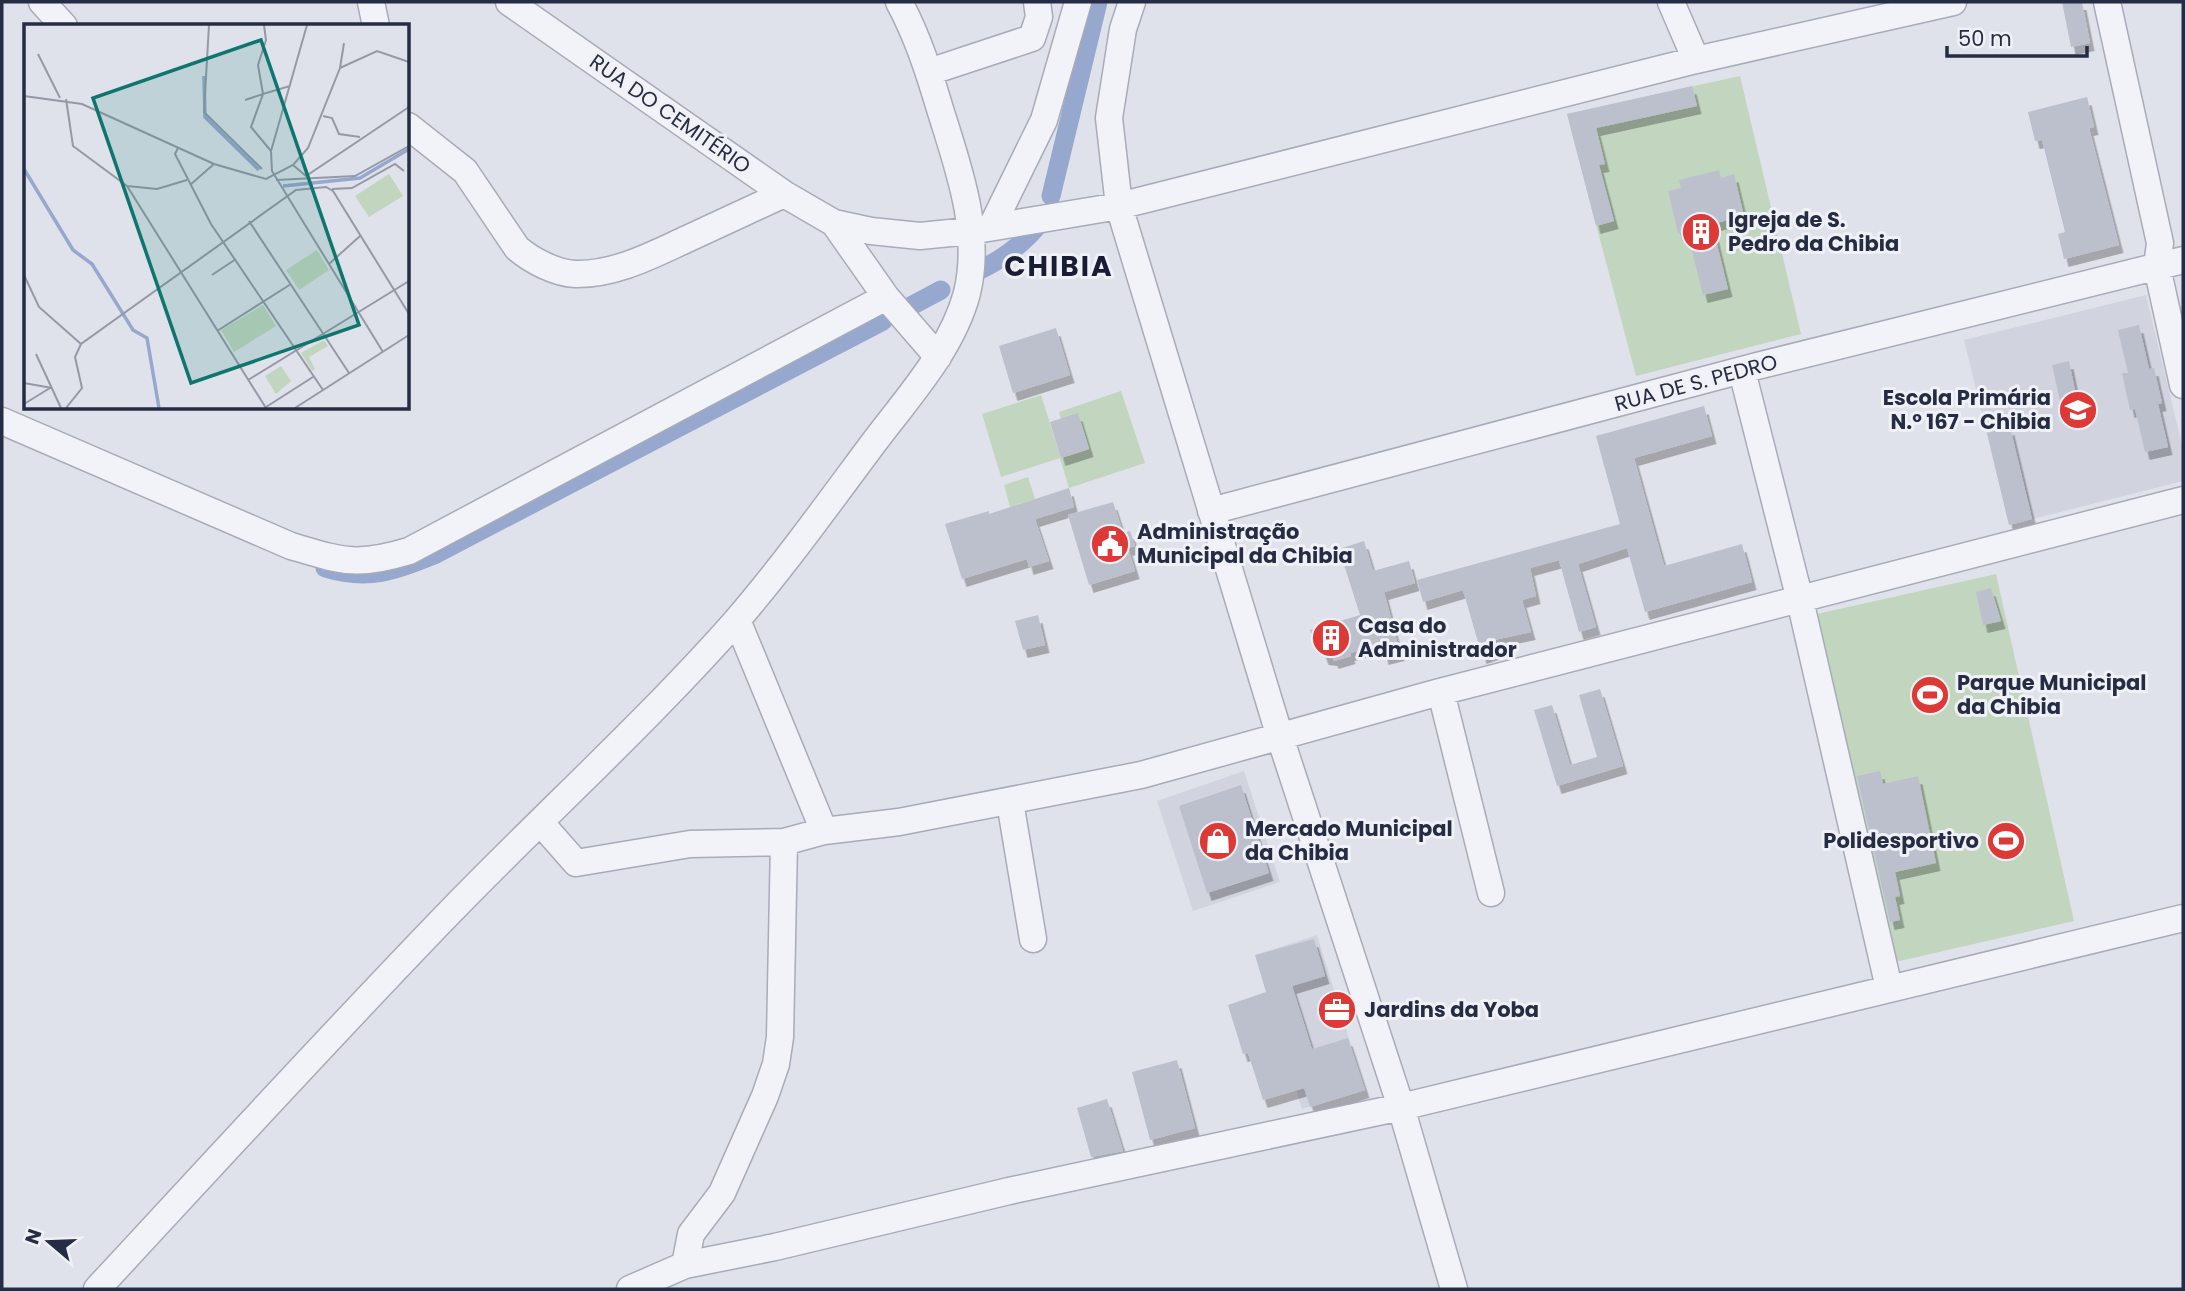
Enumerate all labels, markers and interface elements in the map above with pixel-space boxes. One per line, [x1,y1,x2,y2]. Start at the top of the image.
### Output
scale bar [1947,14,2087,58]
inset map [24,24,410,410]
text: 50 m [1958,24,2012,53]
street label: RUA DO CEMITÉRIO [584,47,757,180]
place label: Igreja de S. Pedro da Chibia [1728,205,1899,258]
building icon: Igreja de S. Pedro da Chibia [1680,211,1722,253]
district label: CHIBIA [1004,247,1114,286]
street label: RUA DE S. PEDRO [1611,347,1780,418]
place label: Escola Primária N.º 167 - Chibia [1883,383,2051,436]
school or university icon: Escola Primária N.º 167 - Chibia [2057,389,2099,431]
place label: Administração Municipal da Chibia [1137,517,1353,570]
public building icon: Administração Municipal da Chibia [1089,523,1131,565]
place label: Casa do Administrador [1358,611,1517,664]
building icon: Casa do Administrador [1310,617,1352,659]
place label: Parque Municipal da Chibia [1957,668,2147,721]
sports icon: Parque Municipal da Chibia [1909,674,1951,716]
place label: Mercado Municipal da Chibia [1245,814,1453,867]
shop icon: Mercado Municipal da Chibia [1197,820,1239,862]
sports icon: Polidesportivo [1985,820,2027,862]
place label: Polidesportivo [1823,826,1979,855]
office icon: Jardins da Yoba [1316,989,1358,1031]
place label: Jardins da Yoba [1364,995,1539,1024]
north arrow [14,1207,84,1277]
text: N [18,1225,48,1248]

